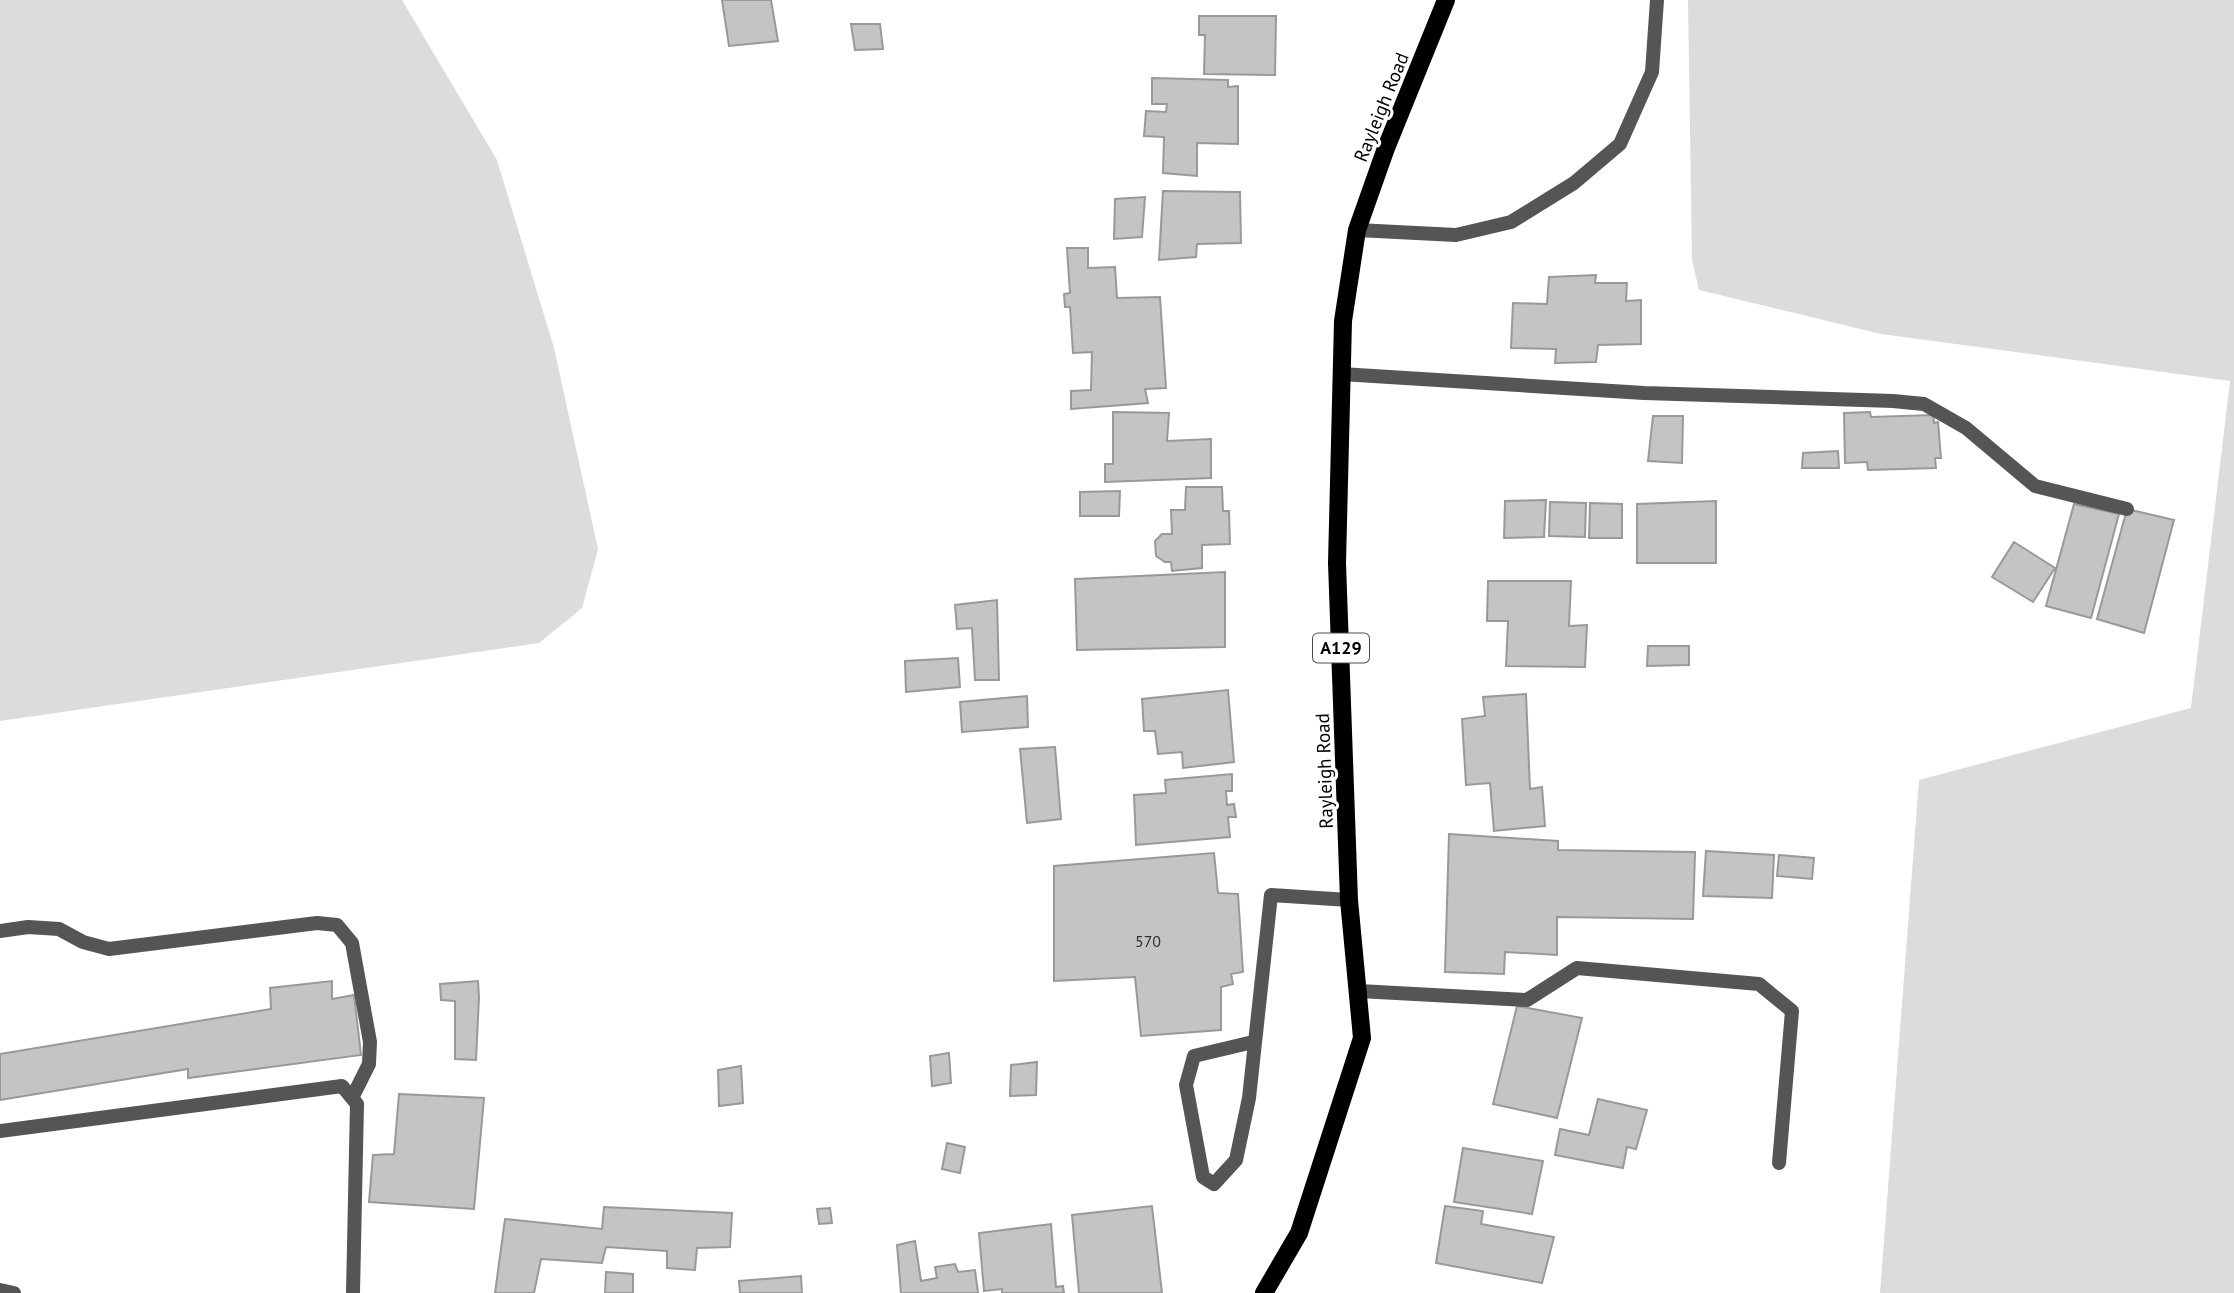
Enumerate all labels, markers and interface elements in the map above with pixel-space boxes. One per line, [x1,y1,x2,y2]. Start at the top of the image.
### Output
street label: Rayleigh Road [1348,49,1414,165]
road number: A129 [1313,634,1369,662]
street label: Rayleigh Road [1310,713,1338,829]
house number: 570 [1135,931,1161,951]

